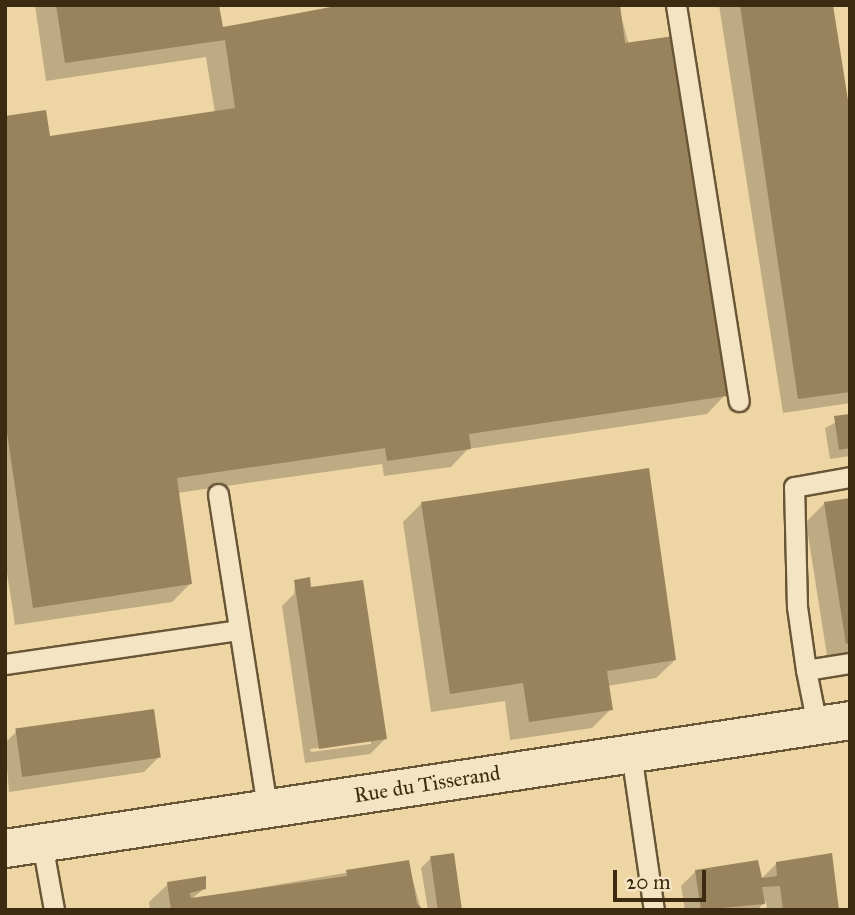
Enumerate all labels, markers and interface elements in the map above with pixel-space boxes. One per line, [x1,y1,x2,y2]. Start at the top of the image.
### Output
street label: Rue du Tisserand [352,760,502,808]
scale bar [617,856,710,900]
text: 20 m [626,869,671,895]

